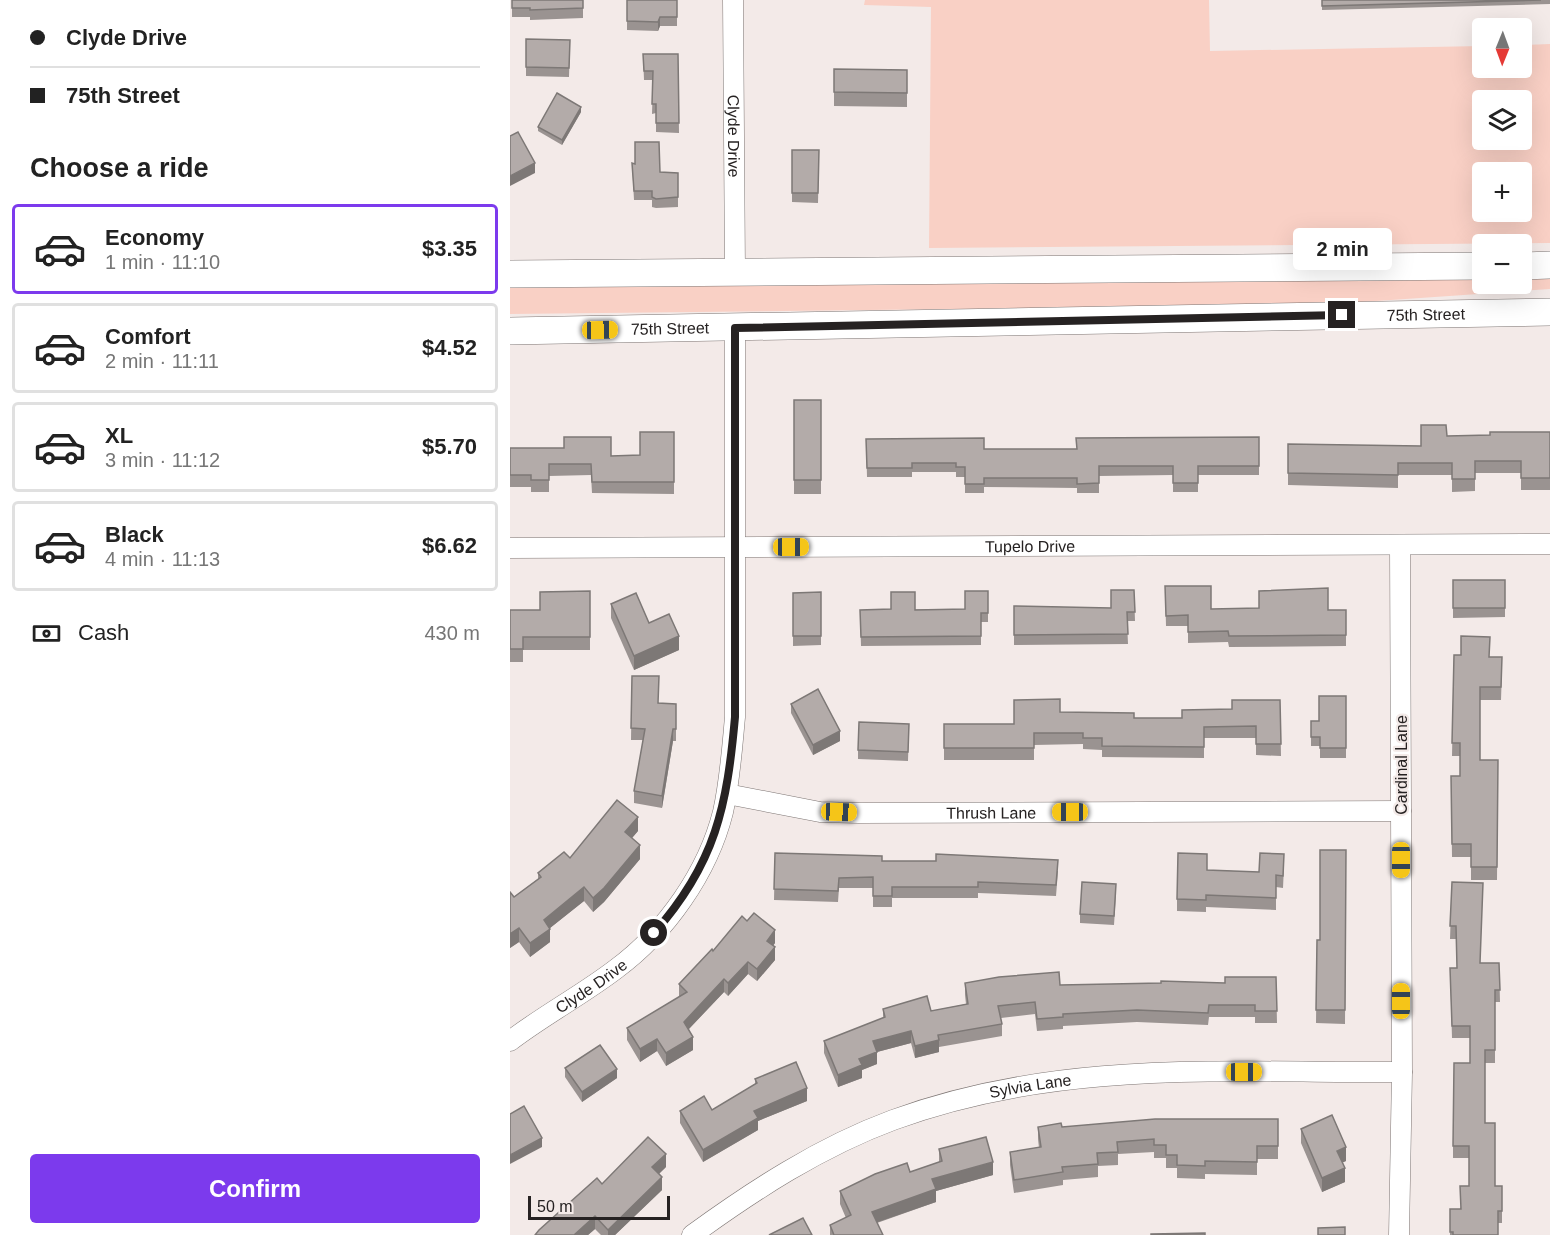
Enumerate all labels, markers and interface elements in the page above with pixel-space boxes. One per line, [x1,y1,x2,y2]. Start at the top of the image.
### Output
north arrow [1472,18,1532,78]
map controls [1472,18,1532,294]
text: Clyde Drive [66,25,187,50]
text: 75th Street [66,83,180,108]
button: layers [1472,90,1532,150]
street label: Clyde Drive [725,95,743,178]
text: Choose a ride [30,153,209,183]
button: + [1472,162,1532,222]
icon: car [33,222,87,276]
text: Economy [105,225,204,250]
callout: 2 min [1292,228,1392,270]
button: − [1472,234,1532,294]
text: $3.35 [422,236,477,261]
text: 2 min [1316,238,1369,260]
text: 1 min · 11:10 [105,251,220,273]
route end [1328,301,1355,328]
street label: 75th Street [1387,305,1466,323]
street label: 75th Street [631,319,710,337]
icon: car [33,321,87,375]
car [582,321,618,339]
text: Comfort [105,324,191,349]
text: $4.52 [422,335,477,360]
text: 2 min · 11:11 [105,350,219,372]
icon: car [33,420,87,474]
text: XL [105,423,133,448]
text: $5.70 [422,434,477,459]
text: 3 min · 11:12 [105,449,220,471]
icon: car [33,519,87,573]
text: Black [105,522,164,547]
text: $6.62 [422,533,477,558]
street label: Tupelo Drive [985,537,1075,555]
car [773,538,809,556]
text: 4 min · 11:13 [105,548,220,570]
icon: cash [30,617,63,650]
text: Cash [78,620,129,645]
text: 430 m [424,622,480,644]
street label: Cardinal Lane [1393,715,1410,815]
car [821,802,857,822]
car [1052,803,1088,821]
street label: Thrush Lane [946,804,1036,821]
car [1392,842,1410,878]
route start [640,919,667,946]
street label: Clyde Drive [552,955,630,1016]
car [1392,983,1410,1019]
car [1226,1063,1262,1081]
street label: Sylvia Lane [988,1071,1072,1101]
button: Confirm [30,1154,480,1223]
scale bar [528,1193,670,1220]
text: 50 m [537,1198,573,1215]

